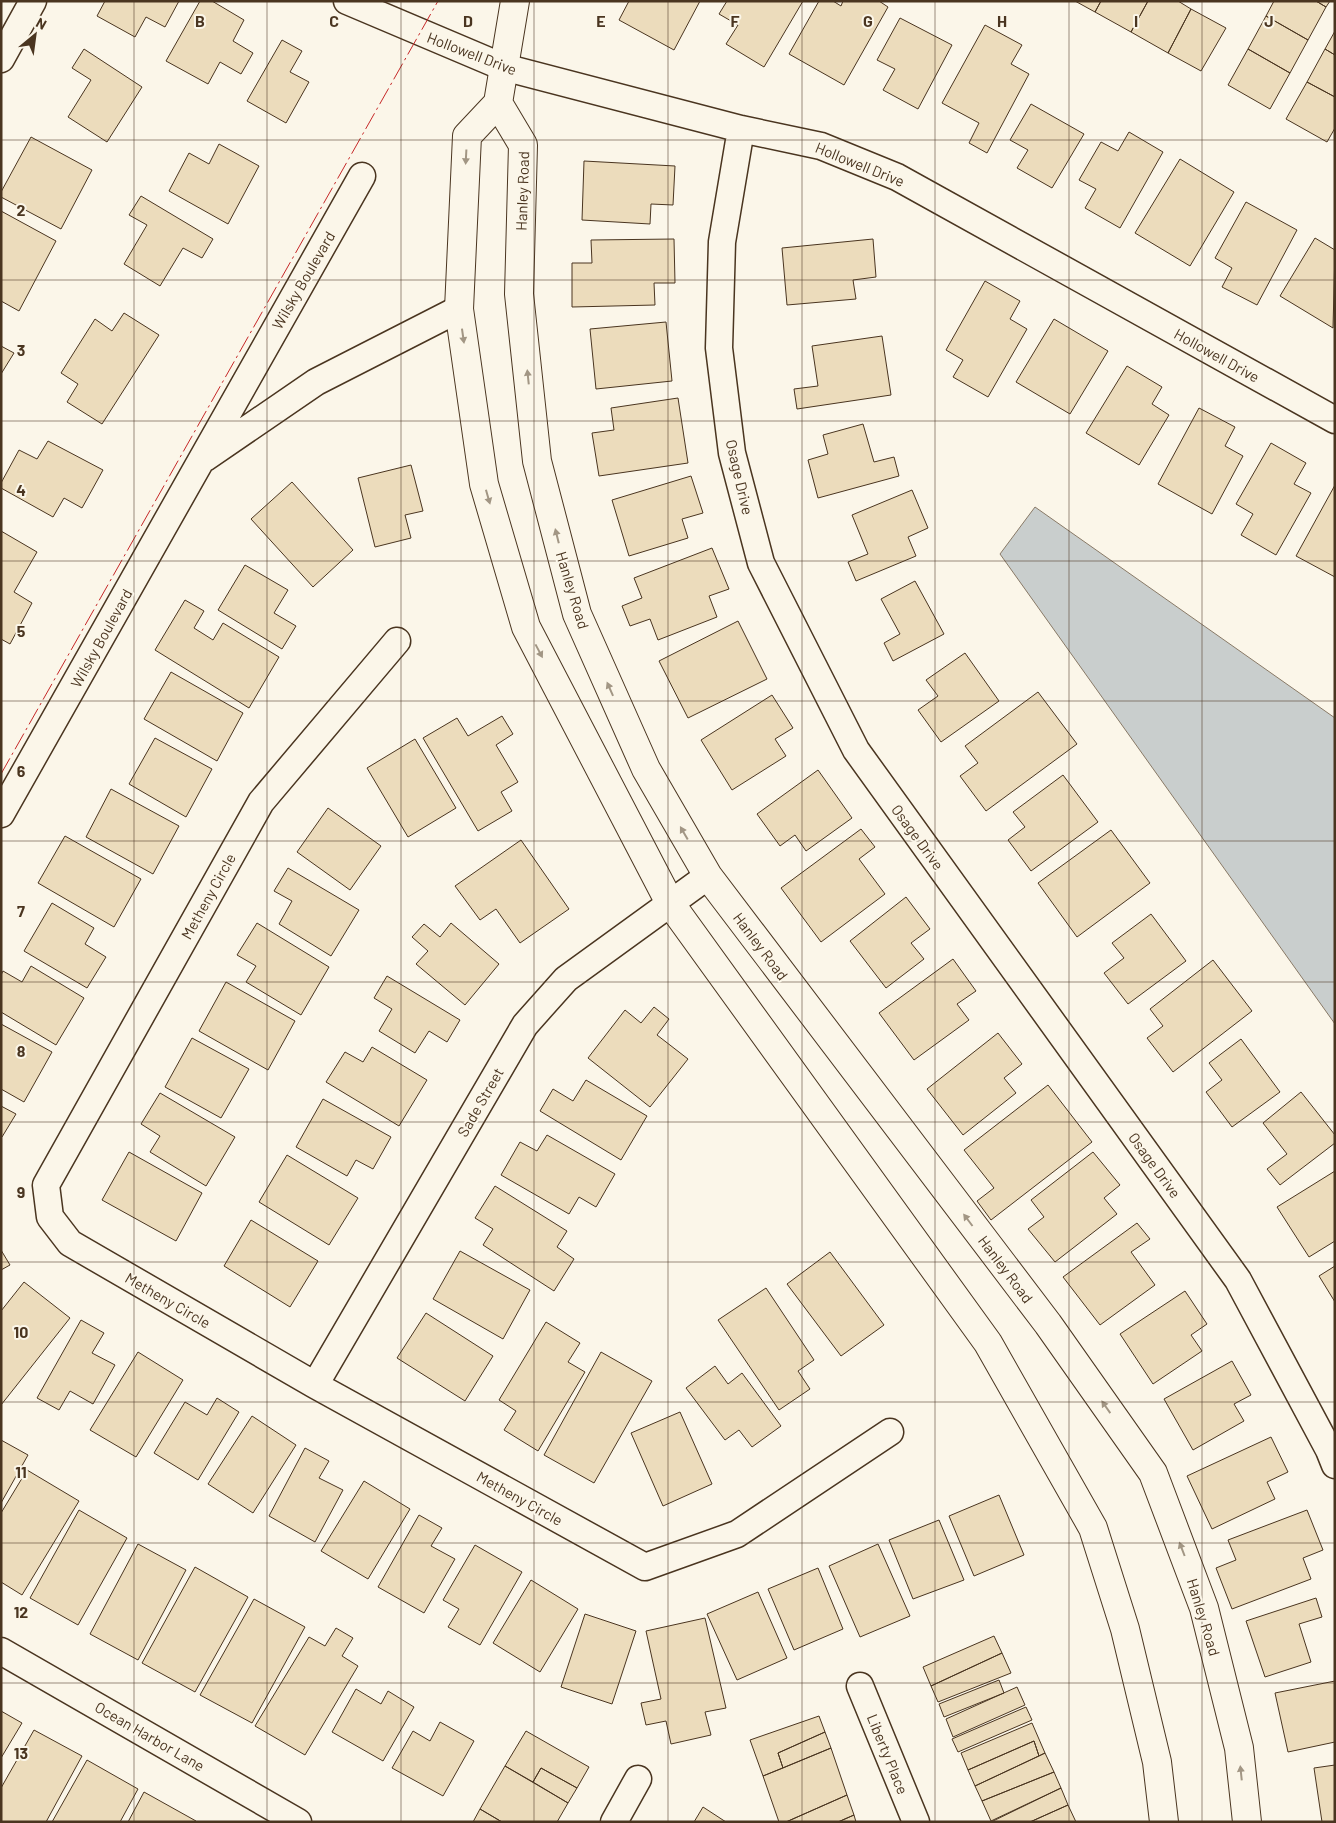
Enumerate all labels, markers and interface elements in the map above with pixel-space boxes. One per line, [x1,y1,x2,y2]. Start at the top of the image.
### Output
north arrow [10,10,60,60]
text: B [195,11,205,30]
text: C [329,11,339,30]
text: D [463,11,473,30]
text: E [596,11,606,30]
text: F [731,11,740,30]
text: G [863,11,873,30]
text: H [997,11,1007,30]
text: I [1134,11,1138,30]
text: J [1264,11,1274,30]
text: N [33,14,50,33]
street label: Hollowell Drive [425,28,519,78]
street label: Hollowell Drive [813,138,907,190]
one-way arrow [462,149,470,165]
street label: Hanley Road [512,151,532,231]
text: 2 [17,200,26,219]
street label: Wilsky Boulevard [268,228,338,332]
street label: Hollowell Drive [1171,324,1263,386]
one-way arrow [459,329,467,345]
text: 3 [17,340,25,359]
one-way arrow [524,368,532,384]
street label: Osage Drive [723,438,757,516]
text: 4 [16,480,26,499]
one-way arrow [484,489,492,504]
one-way arrow [552,529,560,544]
street label: Hanley Road [553,549,593,631]
street label: Wilsky Boulevard [66,585,136,691]
text: 5 [17,621,26,640]
one-way arrow [534,644,543,657]
one-way arrow [606,682,614,696]
text: 6 [17,761,26,780]
street label: Osage Drive [888,801,948,873]
one-way arrow [680,826,688,841]
street label: Metheny Circle [177,850,239,942]
text: 7 [17,901,25,920]
street label: Hanley Road [730,909,792,983]
text: 8 [17,1041,26,1060]
street label: Sade Street [453,1064,507,1140]
street label: Osage Drive [1125,1129,1185,1201]
text: 9 [17,1182,25,1201]
one-way arrow [963,1214,974,1227]
street label: Hanley Road [975,1232,1037,1306]
street label: Metheny Circle [122,1268,214,1332]
text: 10 [14,1322,28,1341]
one-way arrow [1101,1400,1111,1414]
text: 11 [15,1462,27,1481]
street label: Metheny Circle [474,1467,566,1529]
one-way arrow [1178,1541,1186,1556]
street label: Hanley Road [1184,1576,1224,1658]
text: 12 [14,1602,28,1621]
street label: Ocean Harbor Lane [92,1697,208,1775]
street label: Liberty Place [864,1711,912,1797]
text: 13 [14,1743,28,1762]
one-way arrow [1237,1765,1245,1781]

